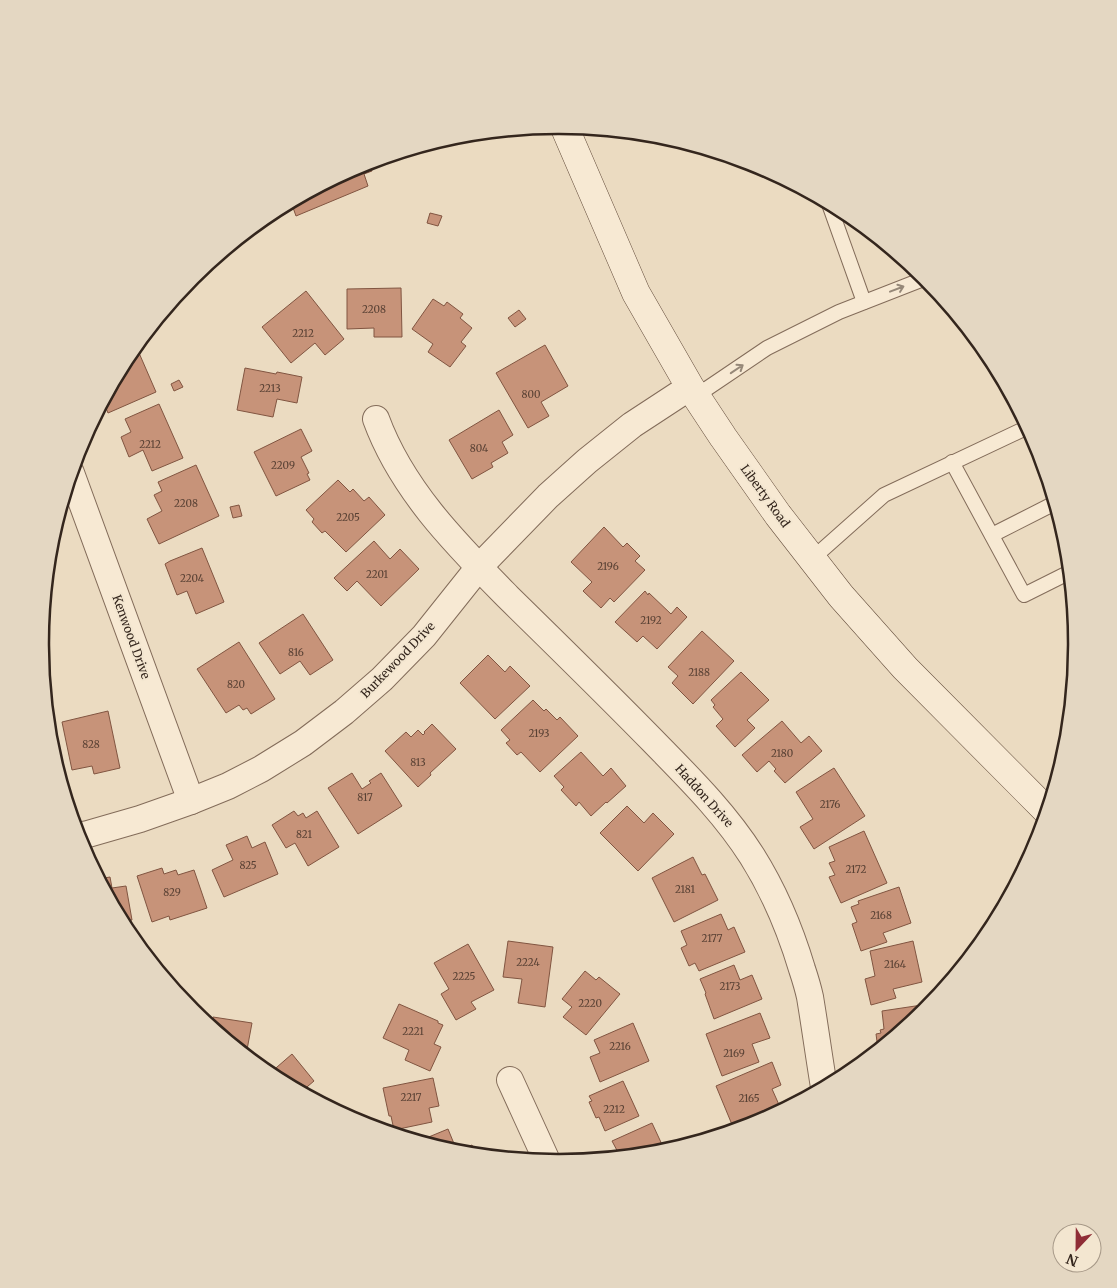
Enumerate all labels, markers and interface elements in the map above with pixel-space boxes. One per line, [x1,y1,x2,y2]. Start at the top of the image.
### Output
one-way arrow [889,284,905,293]
house number: 2208 [362,303,386,316]
house number: 2212 [292,327,314,340]
one-way arrow [729,363,743,373]
house number: 2213 [259,382,281,395]
house number: 800 [522,388,540,401]
house number: 2212 [139,438,161,451]
house number: 804 [470,442,488,455]
house number: 2209 [271,459,295,472]
street label: Liberty Road [738,461,793,530]
house number: 2208 [174,497,198,510]
house number: 2205 [336,511,360,524]
house number: 2196 [597,560,619,573]
house number: 2201 [366,568,389,581]
house number: 2204 [180,572,204,585]
street label: Kenwood Drive [109,593,154,681]
house number: 2192 [640,614,662,627]
street label: Burkewood Drive [357,618,438,701]
house number: 816 [288,646,304,659]
house number: 2188 [688,666,710,679]
house number: 820 [227,678,245,691]
house number: 2193 [529,727,550,740]
house number: 828 [82,738,100,751]
house number: 2180 [771,747,793,760]
house number: 813 [410,756,426,769]
street label: Haddon Drive [672,761,737,830]
house number: 817 [357,791,373,804]
house number: 2176 [820,798,840,811]
house number: 821 [296,828,312,841]
house number: 825 [239,859,257,872]
house number: 2172 [845,863,867,876]
house number: 2181 [675,883,695,896]
house number: 829 [163,886,181,899]
house number: 2168 [870,909,892,922]
house number: 2177 [702,932,723,945]
house number: 2224 [516,956,540,969]
house number: 2164 [884,958,906,971]
house number: 2225 [453,970,476,983]
house number: 2173 [720,980,741,993]
house number: 2220 [578,997,602,1010]
house number: 2221 [402,1025,424,1038]
house number: 2216 [609,1040,631,1053]
house number: 2169 [723,1047,745,1060]
house number: 2217 [400,1091,422,1104]
house number: 2165 [738,1092,760,1105]
house number: 2212 [603,1103,625,1116]
north arrow [1052,1223,1102,1273]
text: N [1064,1250,1081,1270]

